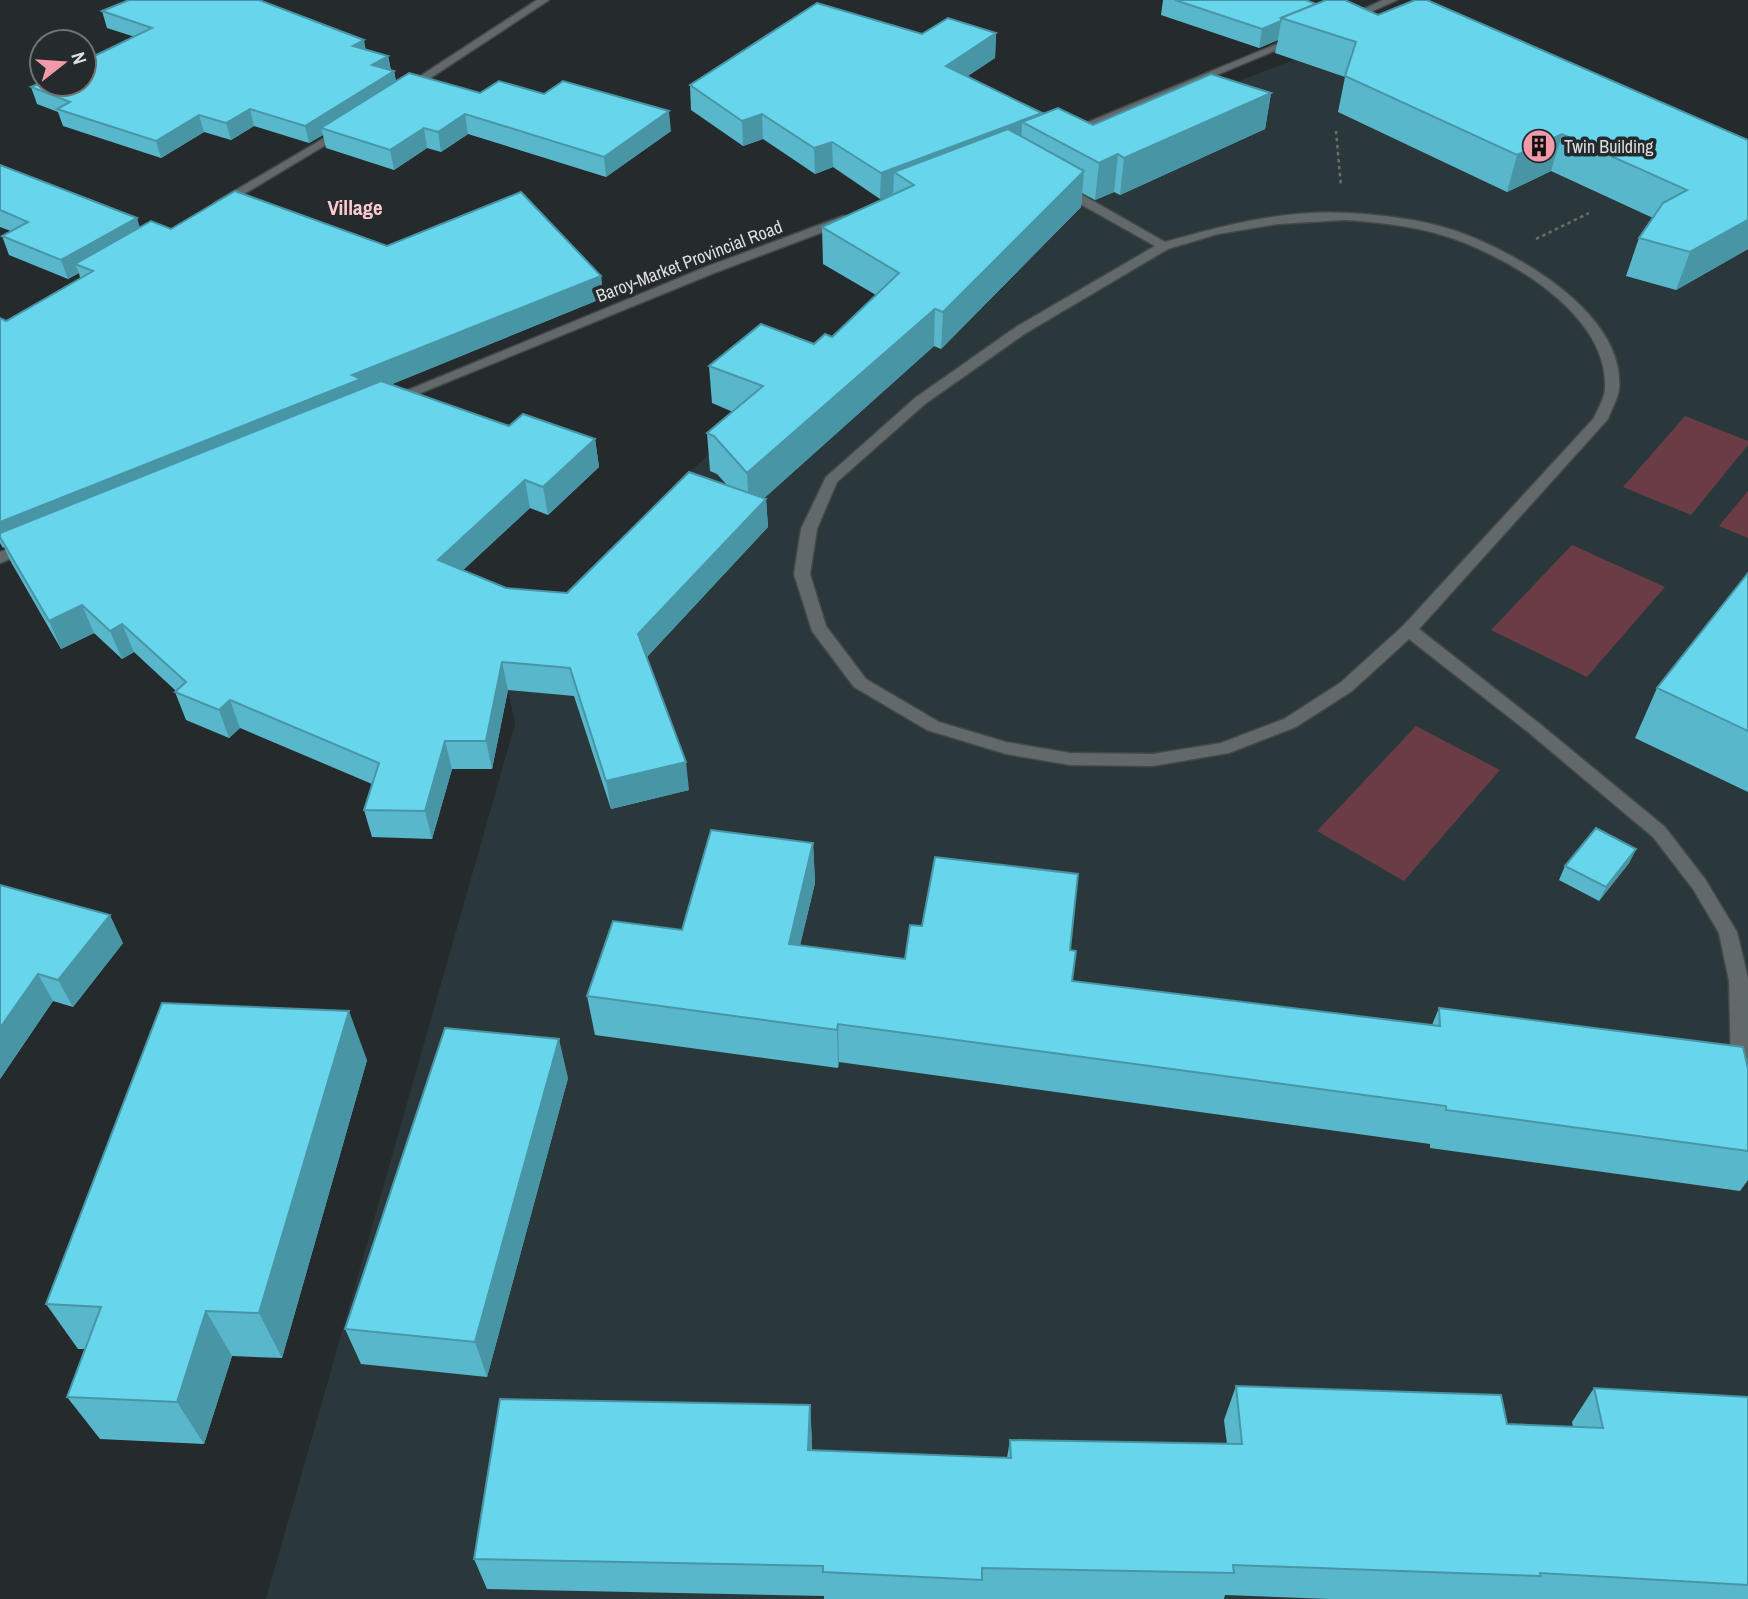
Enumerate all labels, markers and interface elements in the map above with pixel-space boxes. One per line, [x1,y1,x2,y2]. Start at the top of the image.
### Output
north arrow [28,28,98,98]
text: N [65,49,93,67]
building icon: Twin Building [1520,127,1558,165]
place label: Twin Building [1564,134,1654,159]
district label: Village [327,193,383,222]
street label: Baroy-Market Provincial Road [592,214,786,308]

